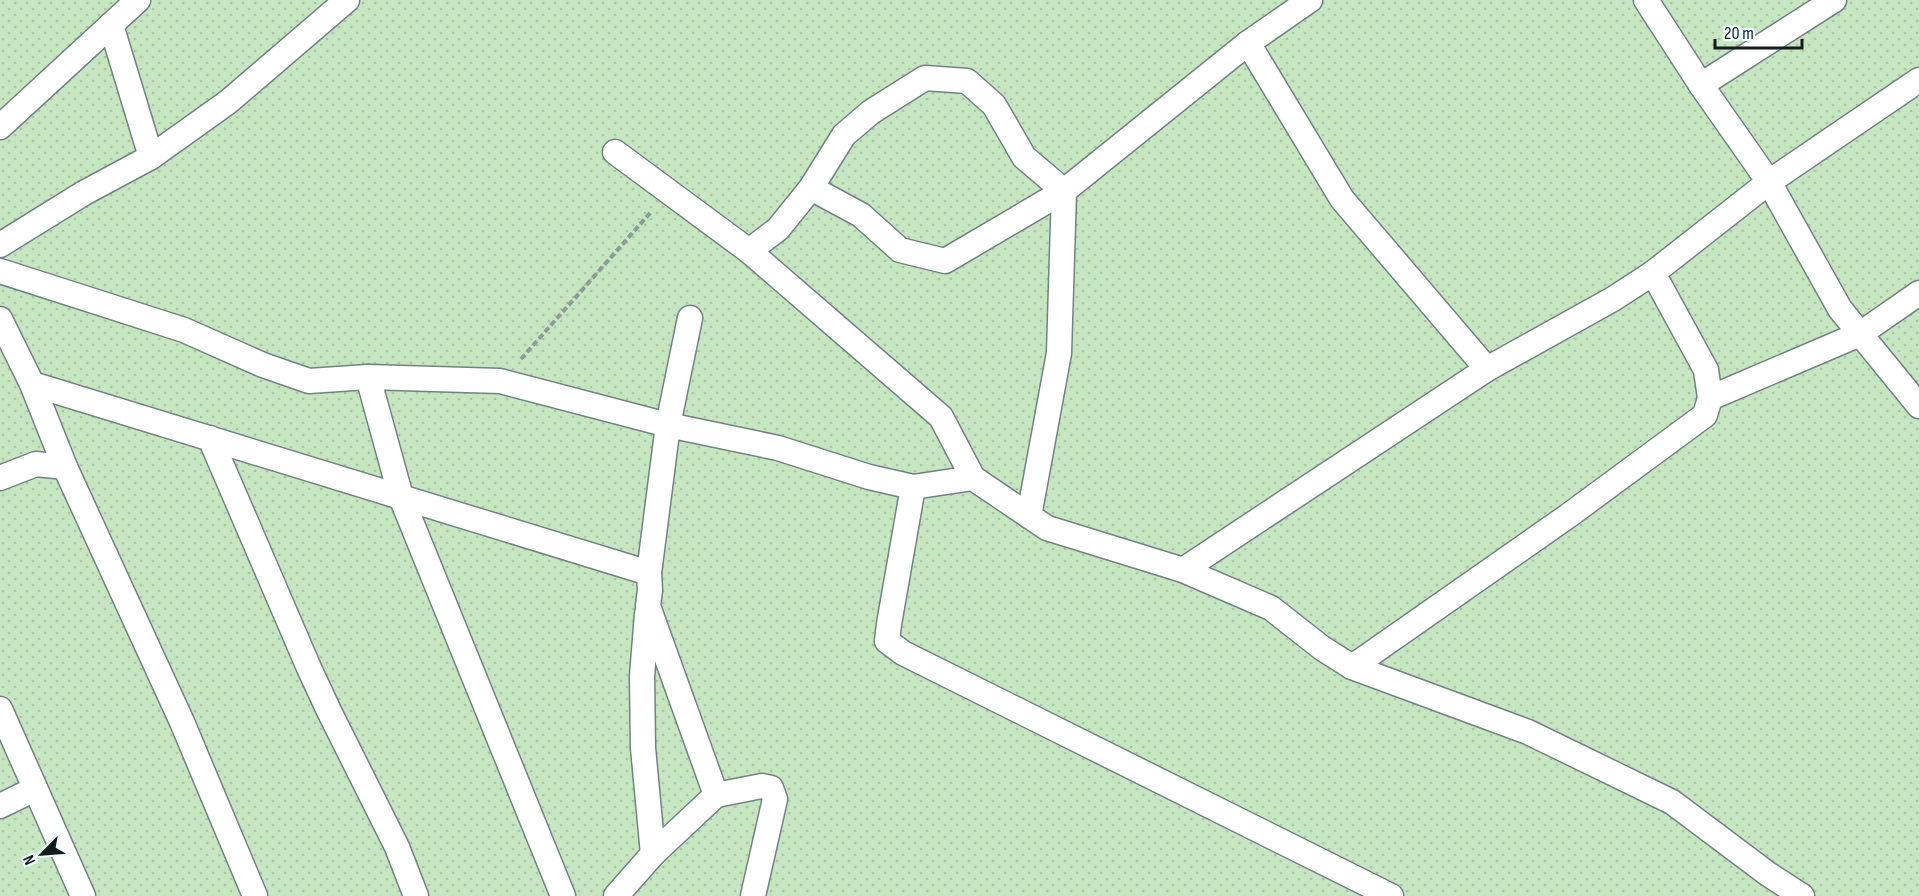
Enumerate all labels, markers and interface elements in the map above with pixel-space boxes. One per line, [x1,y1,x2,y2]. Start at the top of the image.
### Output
scale bar [1715,12,1802,50]
text: 20 m [1724,23,1754,44]
north arrow [12,824,72,884]
text: N [19,852,40,868]

